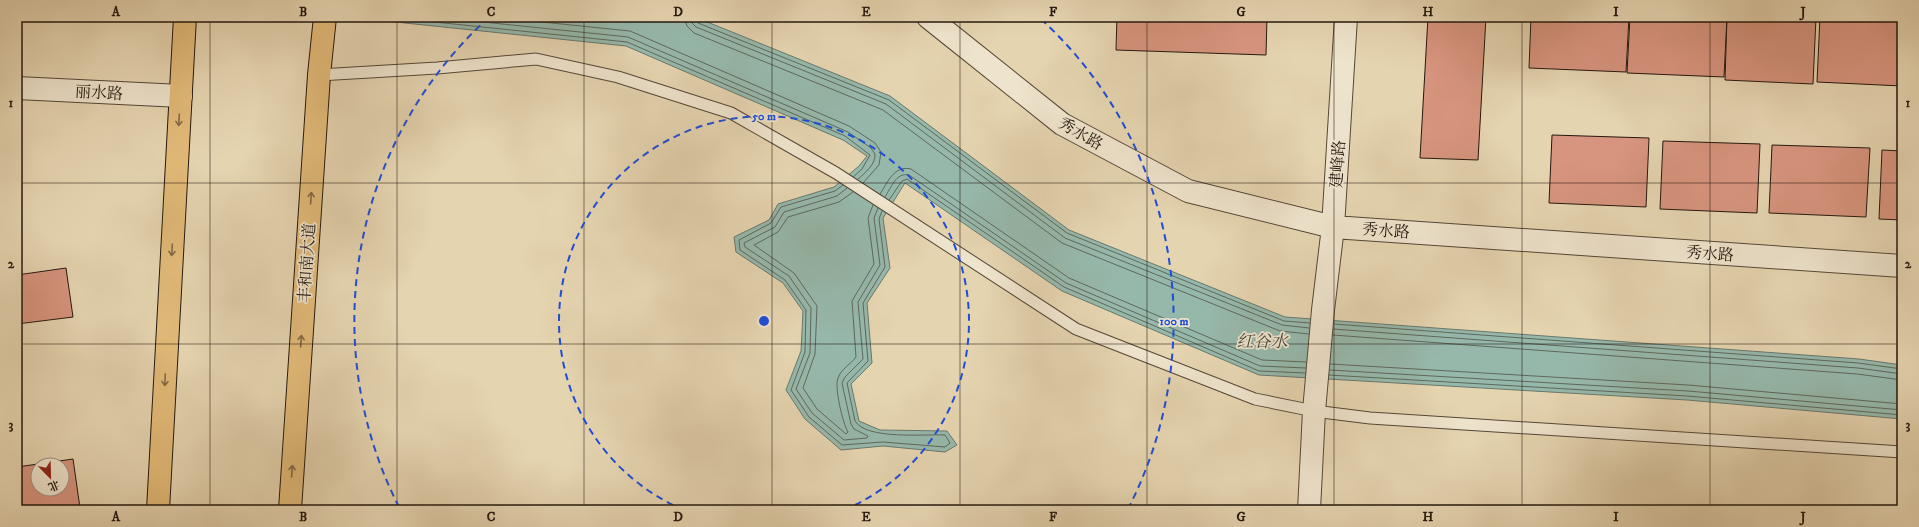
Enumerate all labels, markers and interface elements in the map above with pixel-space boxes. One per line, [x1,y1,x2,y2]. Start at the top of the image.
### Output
text: A [111,4,121,20]
text: B [299,4,307,20]
text: C [487,4,496,20]
text: D [673,4,683,20]
text: E [861,4,871,20]
text: F [1049,4,1058,20]
text: G [1236,4,1246,20]
text: H [1423,4,1434,20]
text: I [1613,4,1619,20]
text: J [1798,4,1806,21]
street label: 丽水路 [74,82,123,104]
text: 1 [9,95,14,111]
text: 1 [1906,95,1911,111]
text: 50 m [751,109,776,124]
one-way arrow [176,113,183,126]
street label: 秀水路 [1055,113,1106,155]
street label: 建峰路 [1326,139,1350,189]
one-way arrow [307,192,314,205]
street label: 秀水路 [1361,219,1411,243]
street label: 丰和南大道 [294,222,320,304]
street label: 秀水路 [1685,242,1735,266]
one-way arrow [168,243,176,256]
text: 2 [8,256,15,272]
text: 2 [1905,256,1912,272]
centre of rings [757,314,771,328]
text: 100 m [1160,314,1188,329]
water label: 红谷水 [1237,331,1289,353]
one-way arrow [298,335,305,348]
one-way arrow [161,373,169,386]
text: 3 [9,417,14,433]
text: 3 [1906,417,1911,433]
north arrow [30,457,70,497]
one-way arrow [289,465,296,478]
text: 北 [46,477,61,494]
text: A [111,509,121,525]
text: B [299,509,307,525]
text: C [487,509,496,525]
text: D [673,509,683,525]
text: E [861,509,871,525]
text: F [1049,509,1058,525]
text: G [1236,509,1246,525]
text: H [1423,509,1434,525]
text: I [1613,509,1619,525]
text: J [1798,509,1806,526]

